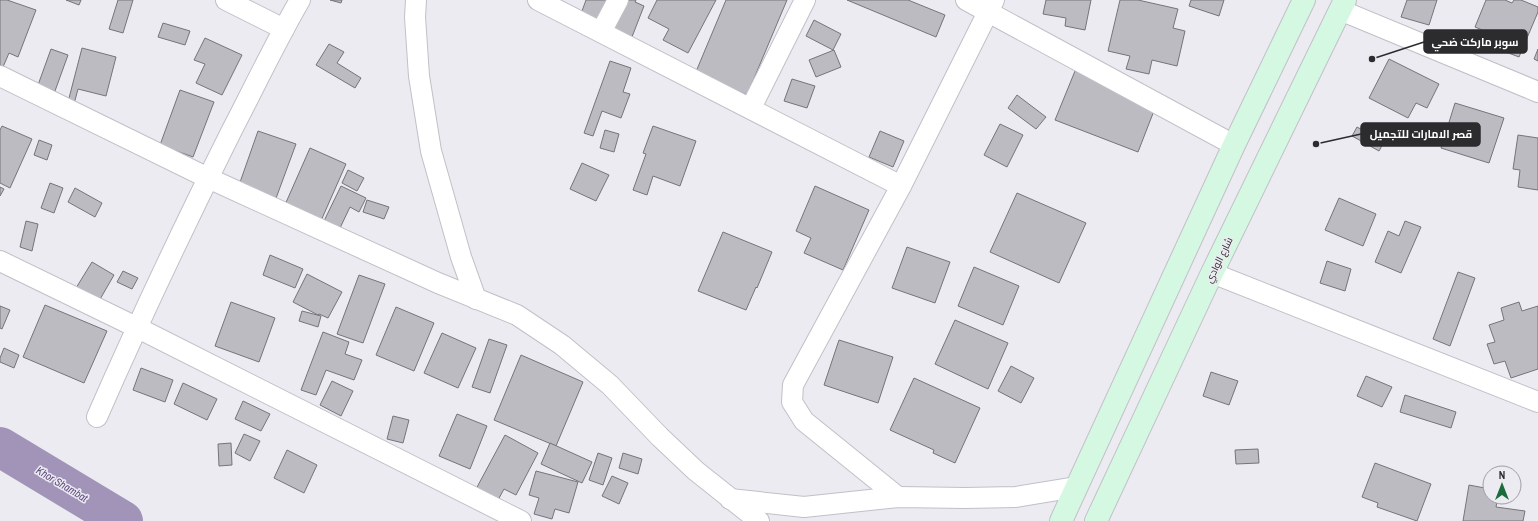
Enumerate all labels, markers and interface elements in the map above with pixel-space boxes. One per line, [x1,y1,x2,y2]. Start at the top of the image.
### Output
callout: سوبر ماركت ضحي [1424,30,1527,53]
text: سوبر ماركت ضحي [1431,35,1519,52]
callout: قصر الامارات للتجميل [1361,123,1480,146]
text: قصر الامارات للتجميل [1370,127,1472,141]
street label: شارع الوادي [1202,235,1237,285]
water label: Khor Shambat [34,463,91,505]
north arrow [1482,465,1522,505]
text: N [1499,468,1505,482]

